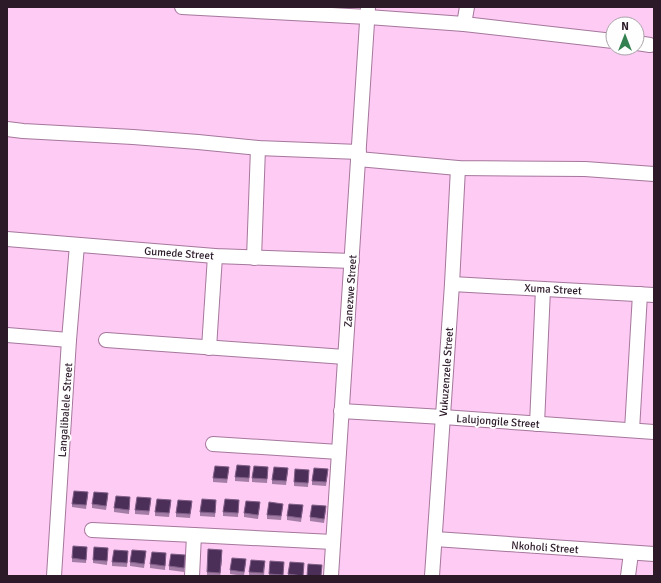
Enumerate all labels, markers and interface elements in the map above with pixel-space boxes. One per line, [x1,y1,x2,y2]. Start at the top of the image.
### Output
north arrow [605,16,645,56]
text: N [621,20,629,33]
street label: Gumede Street [144,245,214,262]
street label: Zanezwe Street [341,254,360,328]
street label: Xuma Street [524,281,582,298]
street label: Vukuzenzele Street [437,327,456,417]
street label: Langalibalele Street [56,362,75,458]
street label: Lalujongile Street [456,412,540,431]
street label: Nkoholi Street [511,539,579,556]

